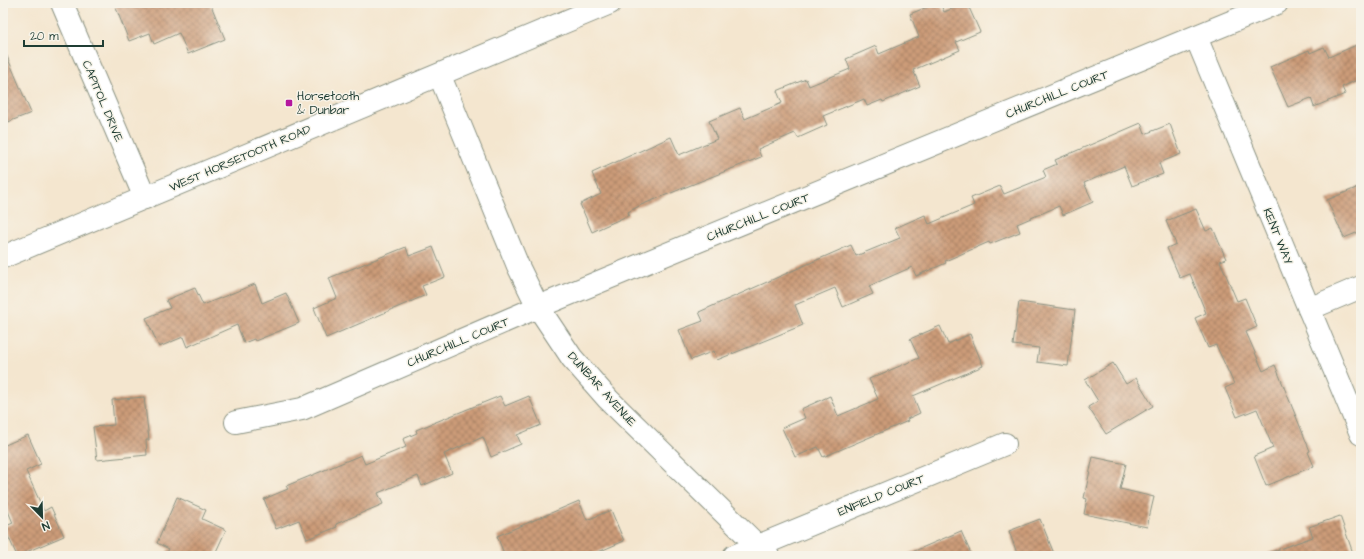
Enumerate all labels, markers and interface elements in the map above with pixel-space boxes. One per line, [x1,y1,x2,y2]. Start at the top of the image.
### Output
scale bar [24,22,103,48]
text: 20 m [30,28,59,45]
street label: CAPITOL DRIVE [78,58,127,145]
street label: CHURCHILL COURT [1003,66,1112,123]
place label: Horsetooth & Dunbar [297,88,359,119]
marker: Horsetooth & Dunbar [284,98,294,108]
street label: WEST HORSETOOTH ROAD [167,121,314,196]
street label: CHURCHILL COURT [704,189,813,246]
street label: KENT WAY [1258,205,1297,268]
street label: CHURCHILL COURT [405,313,512,372]
street label: DUNBAR AVENUE [563,348,640,430]
street label: ENFIELD COURT [835,470,928,521]
north arrow [22,497,62,537]
text: N [40,517,52,534]

